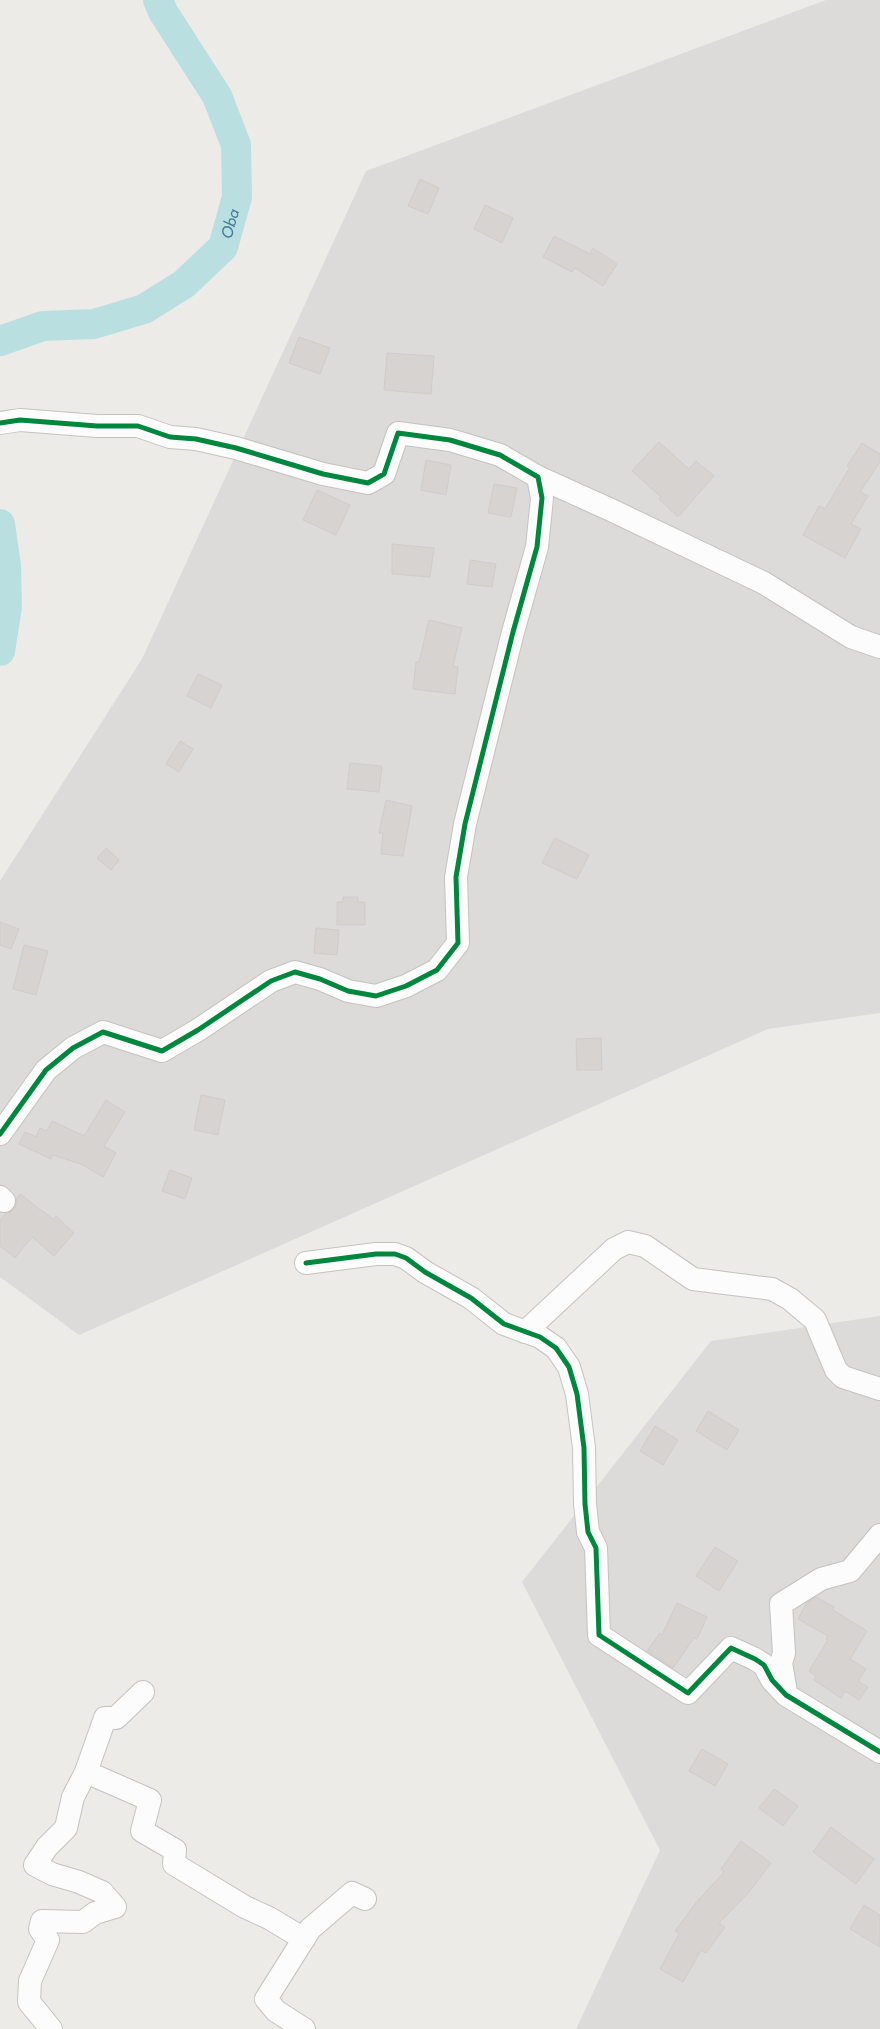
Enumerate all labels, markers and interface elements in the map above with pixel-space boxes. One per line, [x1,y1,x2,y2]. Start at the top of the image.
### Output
water label: Oba [215,206,245,241]

